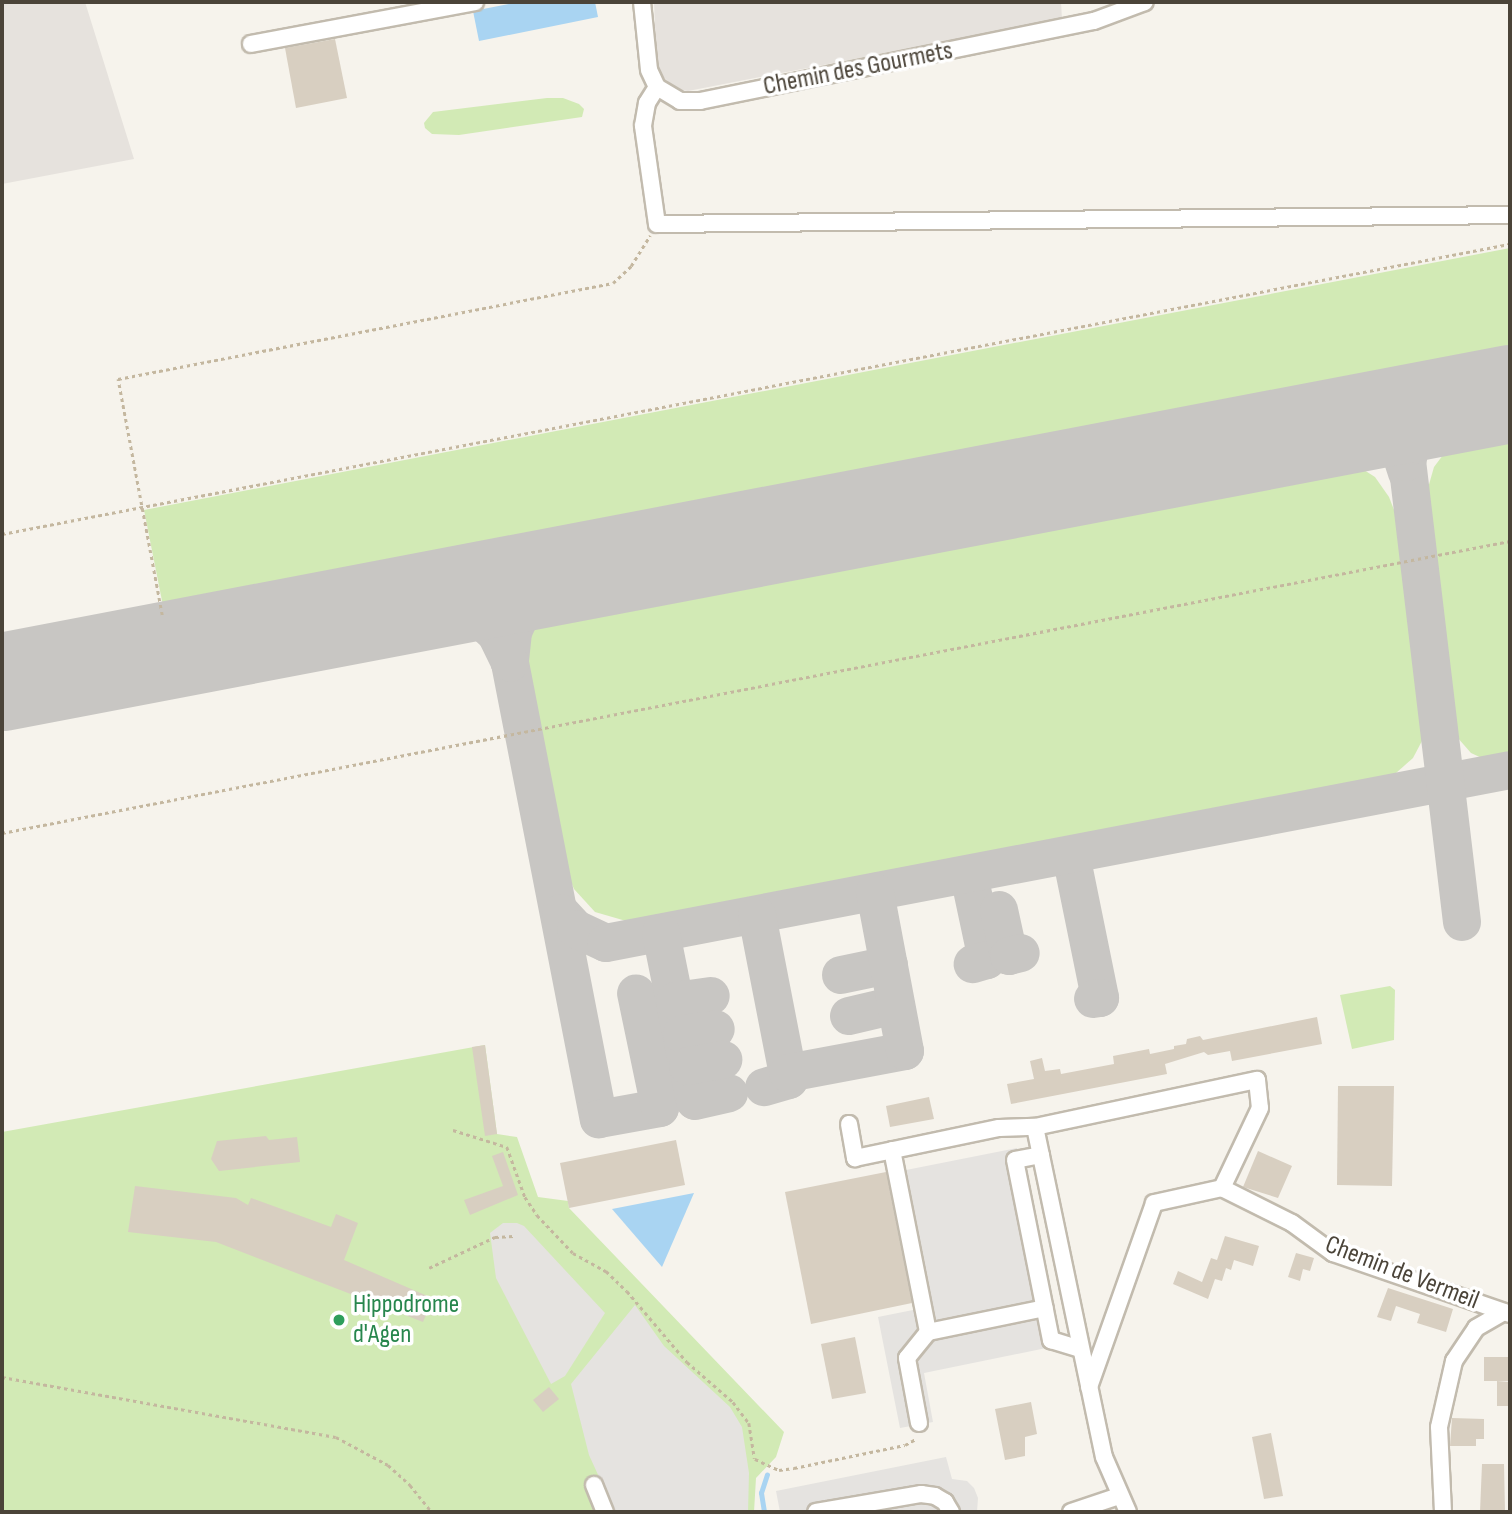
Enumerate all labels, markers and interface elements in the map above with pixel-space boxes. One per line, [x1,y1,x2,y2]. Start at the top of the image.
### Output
street label: Chemin des Gourmets [761,35,955,103]
street label: Chemin de Vermeil [1321,1229,1483,1317]
place label: Hippodrome d'Agen [353,1289,459,1350]
marker: Hippodrome d'Agen [331,1312,347,1328]

